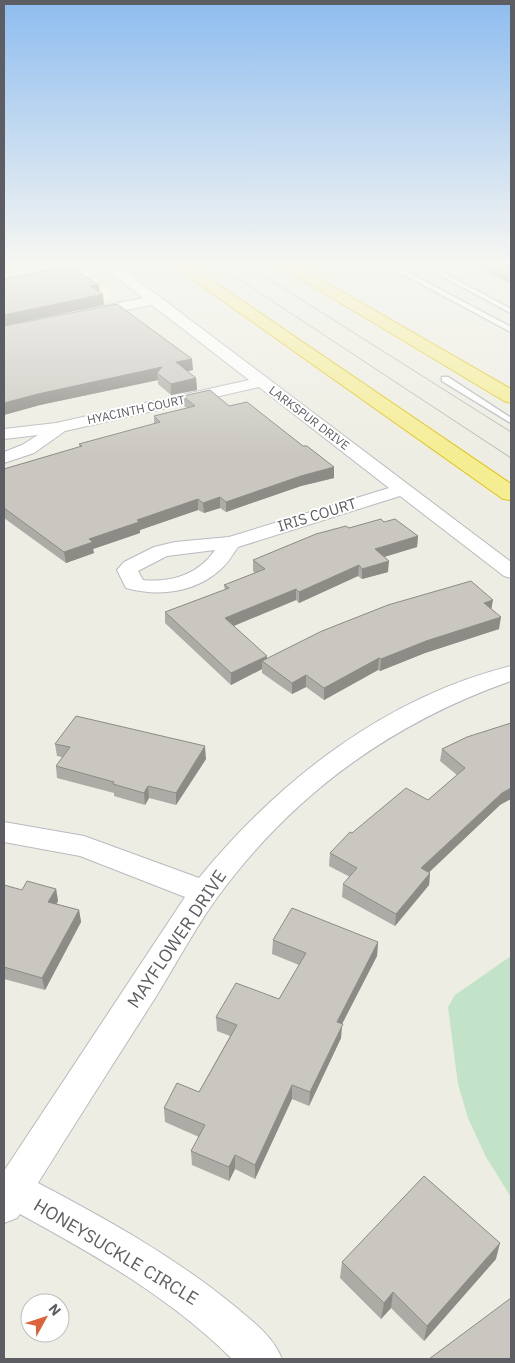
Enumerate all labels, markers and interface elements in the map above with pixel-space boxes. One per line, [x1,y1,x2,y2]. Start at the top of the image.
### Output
street label: LARKSPUR DRIVE [266,382,353,453]
street label: HYACINTH COURT [86,392,186,427]
street label: IRIS COURT [275,493,359,536]
street label: MAYFLOWER DRIVE [122,865,231,1012]
street label: HONEYSUCKLE CIRCLE [30,1194,202,1310]
north arrow [20,1293,70,1343]

